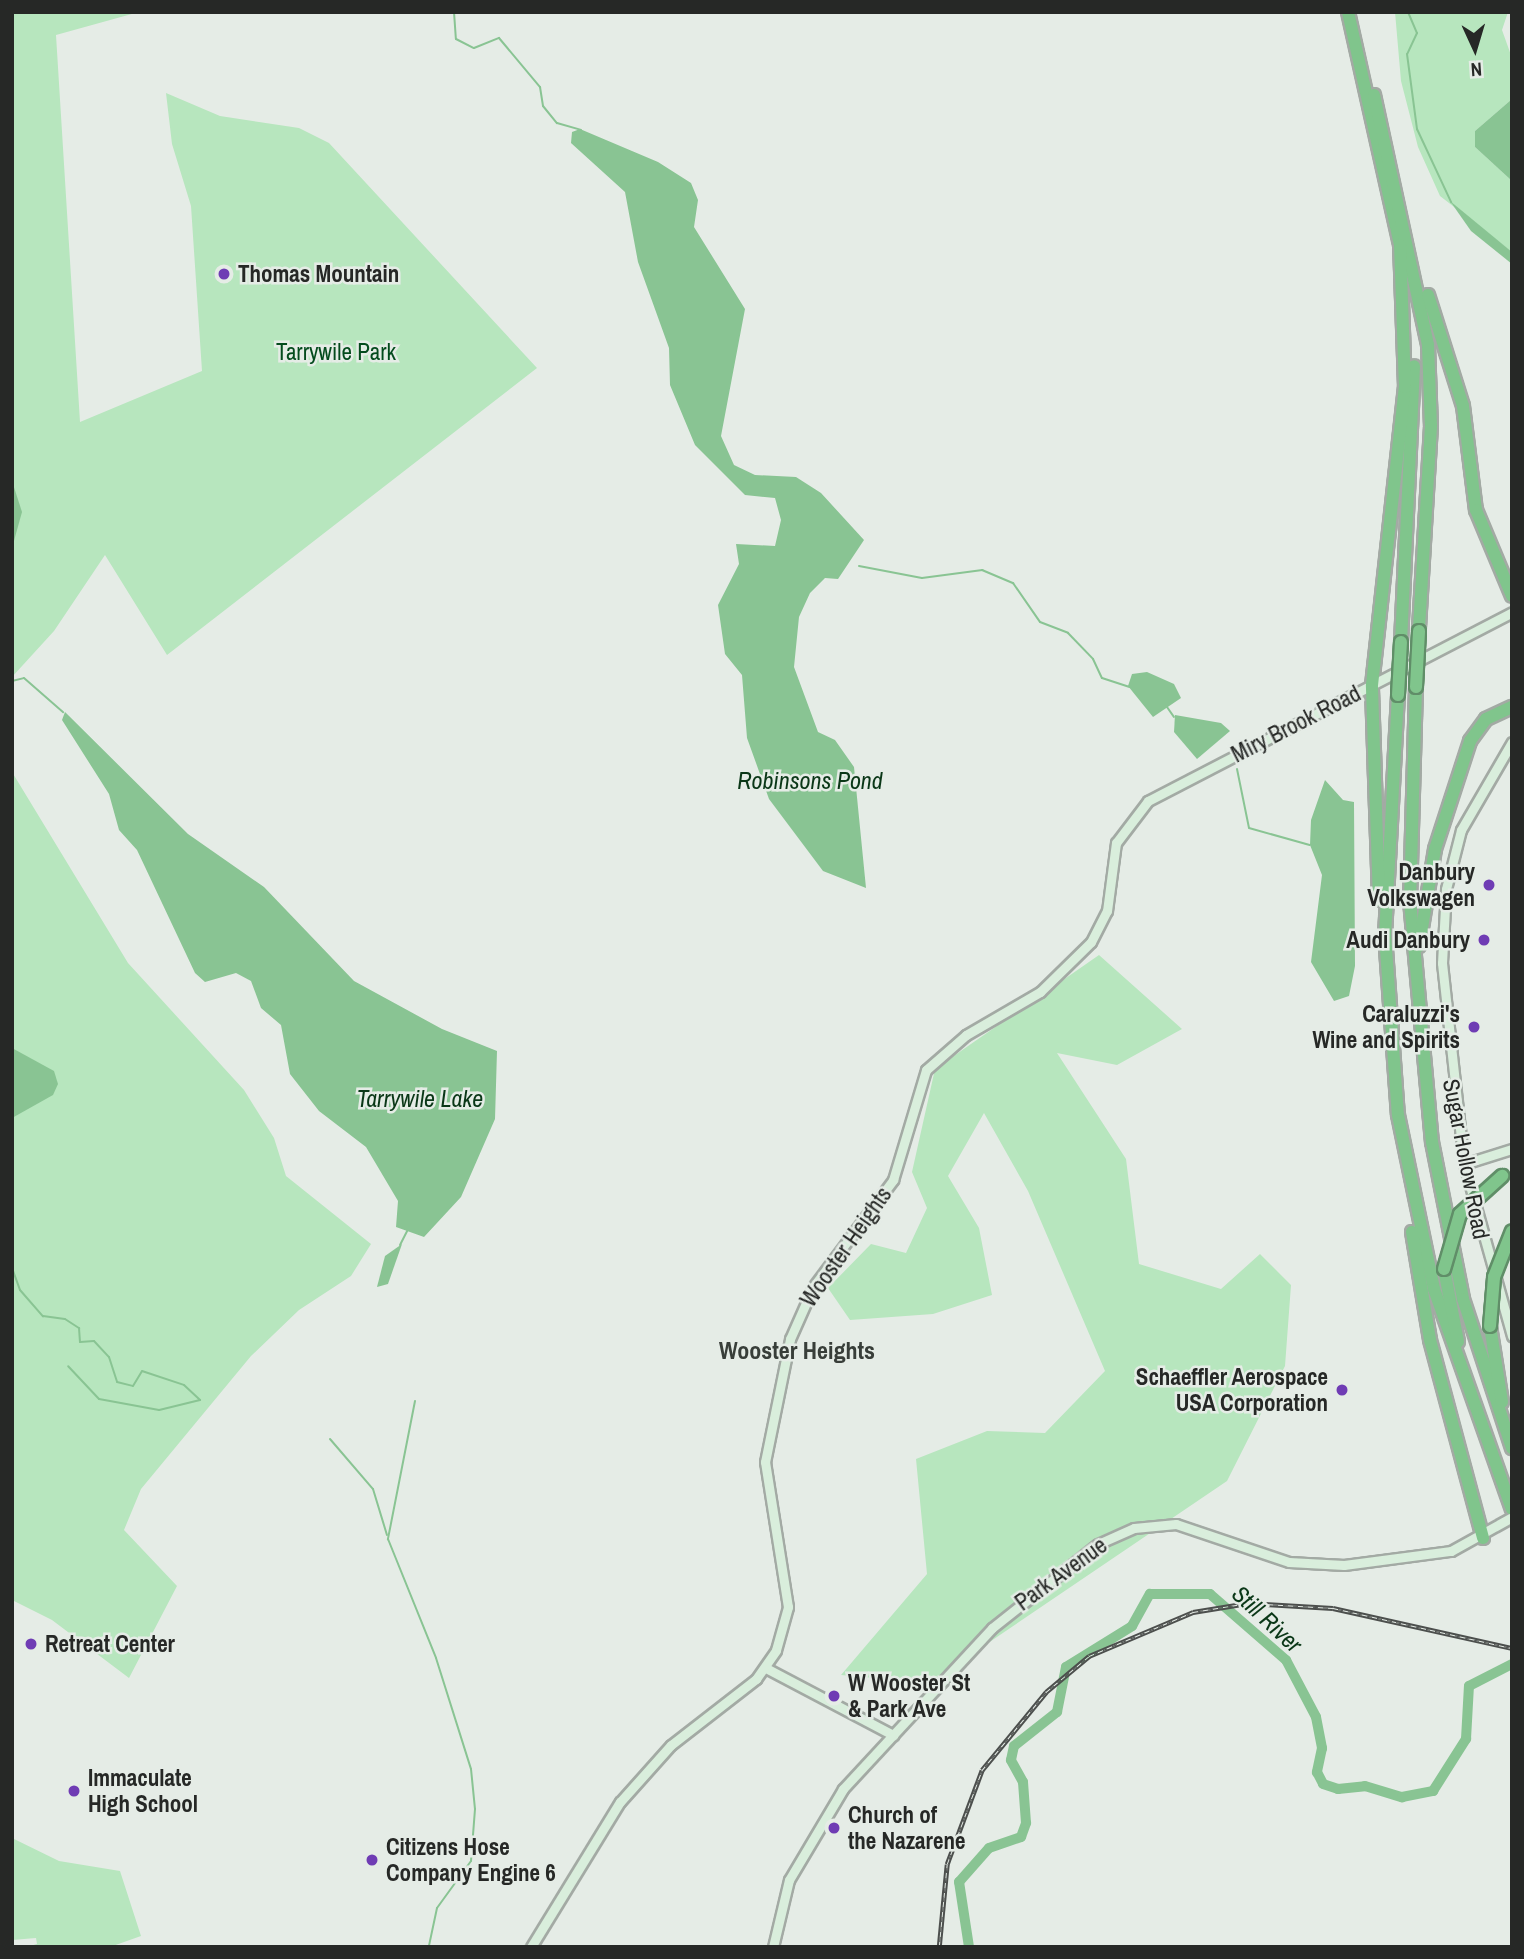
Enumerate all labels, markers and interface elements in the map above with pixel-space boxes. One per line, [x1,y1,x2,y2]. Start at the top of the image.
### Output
north arrow [1440,14,1510,84]
text: N [1470,57,1483,83]
place label: Thomas Mountain [238,260,399,288]
marker: Thomas Mountain [216,266,232,282]
park label: Tarrywile Park [276,338,396,366]
street label: Miry Brook Road [1227,680,1365,768]
water label: Robinsons Pond [737,767,883,795]
place label: Danbury Volkswagen [1367,858,1475,912]
marker: Danbury Volkswagen [1481,877,1497,893]
place label: Audi Danbury [1346,926,1470,954]
marker: Audi Danbury [1476,932,1492,948]
place label: Caraluzzi's Wine and Spirits [1312,1000,1460,1054]
marker: Caraluzzi's Wine and Spirits [1466,1019,1482,1035]
street label: Sugar Hollow Road [1437,1077,1495,1241]
water label: Tarrywile Lake [357,1085,483,1113]
street label: Wooster Heights [795,1182,897,1312]
district label: Wooster Heights [719,1337,875,1365]
place label: Schaeffler Aerospace USA Corporation [1135,1363,1328,1417]
marker: Schaeffler Aerospace USA Corporation [1334,1382,1350,1398]
street label: Park Avenue [1009,1531,1113,1617]
water label: Still River [1226,1579,1308,1659]
place label: Retreat Center [45,1630,175,1658]
marker: Retreat Center [23,1636,39,1652]
place label: W Wooster St & Park Ave [848,1669,970,1723]
marker: W Wooster St & Park Ave [826,1688,842,1704]
place label: Immaculate High School [88,1764,198,1818]
marker: Immaculate High School [66,1783,82,1799]
place label: Church of the Nazarene [848,1801,965,1855]
marker: Church of the Nazarene [826,1820,842,1836]
place label: Citizens Hose Company Engine 6 [386,1833,556,1887]
marker: Citizens Hose Company Engine 6 [364,1852,380,1868]

